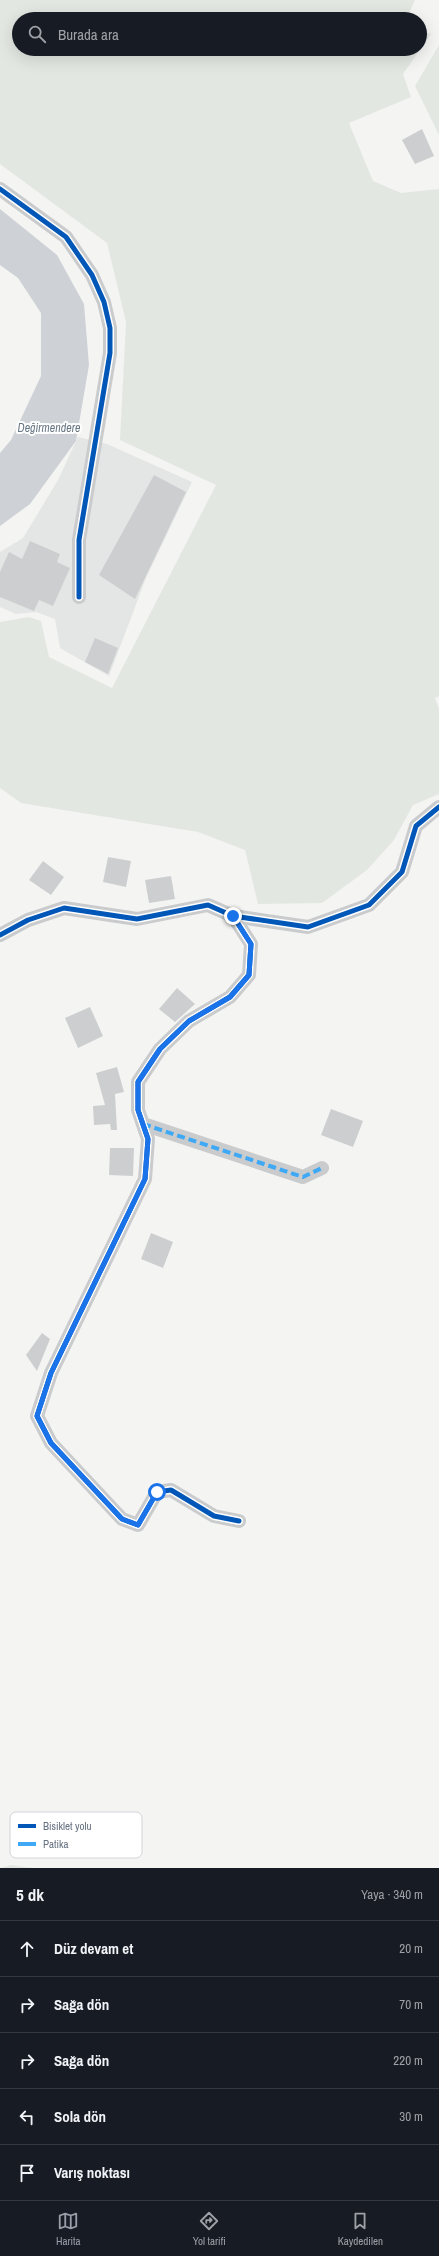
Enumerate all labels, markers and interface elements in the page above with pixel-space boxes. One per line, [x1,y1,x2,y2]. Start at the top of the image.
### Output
search box [12,12,427,56]
icon: search [26,23,48,45]
text: Burada ara [58,24,119,45]
water label: Değirmendere [18,420,81,436]
route end [224,907,242,925]
route start [148,1483,166,1501]
legend [10,1812,142,1858]
text: Bisiklet yolu [43,1819,92,1833]
text: Patika [43,1837,69,1851]
text: 5 dk [16,1883,44,1906]
text: Yaya · 340 m [361,1886,423,1903]
icon: ahead [16,1938,38,1960]
text: Düz devam et [54,1938,133,1959]
text: 20 m [399,1940,423,1957]
icon: right [16,1994,38,2016]
text: Sağa dön [54,1994,109,2015]
text: 70 m [399,1996,423,2013]
icon: right [16,2050,38,2072]
text: Sağa dön [54,2050,109,2071]
text: 220 m [393,2052,423,2069]
icon: left [16,2106,38,2128]
text: Sola dön [54,2106,106,2127]
text: 30 m [399,2108,423,2125]
icon: arrive [16,2162,38,2184]
text: Varış noktası [54,2162,130,2183]
tab: Harita [56,2210,81,2248]
tab: Yol tarifi [193,2210,226,2248]
tab: Kaydedilen [338,2210,383,2248]

